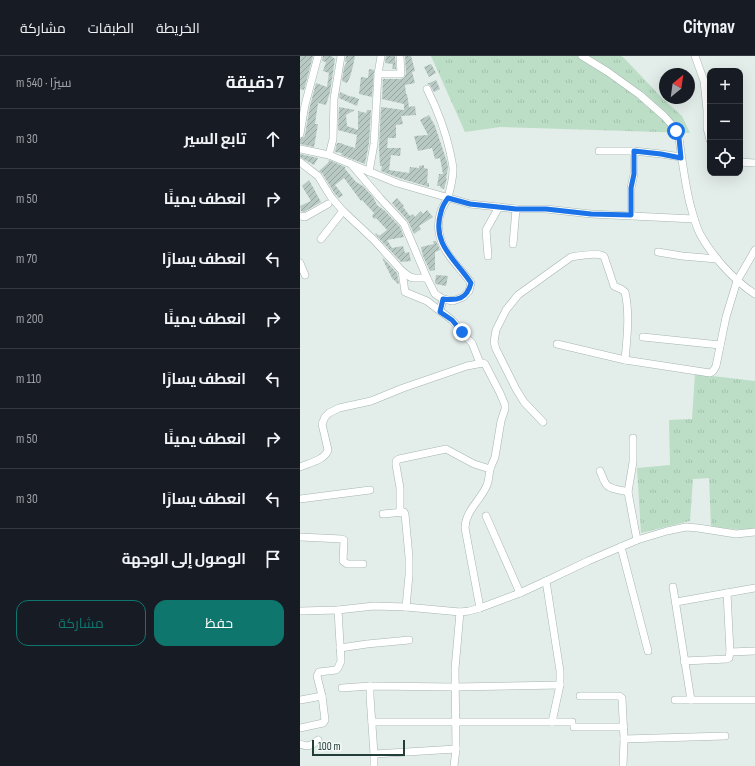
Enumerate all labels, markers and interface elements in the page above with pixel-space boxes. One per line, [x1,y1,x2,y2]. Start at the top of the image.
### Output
text: Citynav [683,16,735,39]
text: مشاركة [20,20,66,37]
text: الطبقات [88,20,134,37]
text: الخريطة [156,20,200,37]
north arrow [659,68,695,104]
map controls [707,68,743,176]
button: + [707,68,743,104]
text: 7 دقيقة [226,73,284,93]
text: سيرًا · 540 m [16,75,72,91]
button: − [707,104,743,140]
route start [667,122,685,140]
icon: ahead [262,128,284,150]
text: تابع السير [184,130,246,149]
text: 30 m [16,131,38,147]
button: locate [707,140,743,176]
icon: right [262,188,284,210]
text: انعطف يمينًا [164,190,246,209]
text: 50 m [16,191,37,207]
icon: left [262,248,284,270]
text: انعطف يسارًا [162,250,246,269]
text: 70 m [16,251,37,267]
icon: right [262,308,284,330]
text: انعطف يمينًا [164,310,246,329]
text: 200 m [16,311,43,327]
route end [453,323,471,341]
icon: left [262,368,284,390]
text: انعطف يسارًا [162,370,246,389]
text: 110 m [16,371,41,387]
icon: right [262,428,284,450]
text: انعطف يمينًا [164,430,246,449]
text: 50 m [16,431,37,447]
icon: left [262,488,284,510]
text: انعطف يسارًا [162,490,246,509]
text: 30 m [16,491,38,507]
icon: arrive [262,548,284,570]
text: الوصول إلى الوجهة [122,550,246,569]
button: مشاركة [16,600,146,646]
button: حفظ [154,600,284,646]
scale bar [312,738,405,757]
text: 100 m [318,740,340,753]

